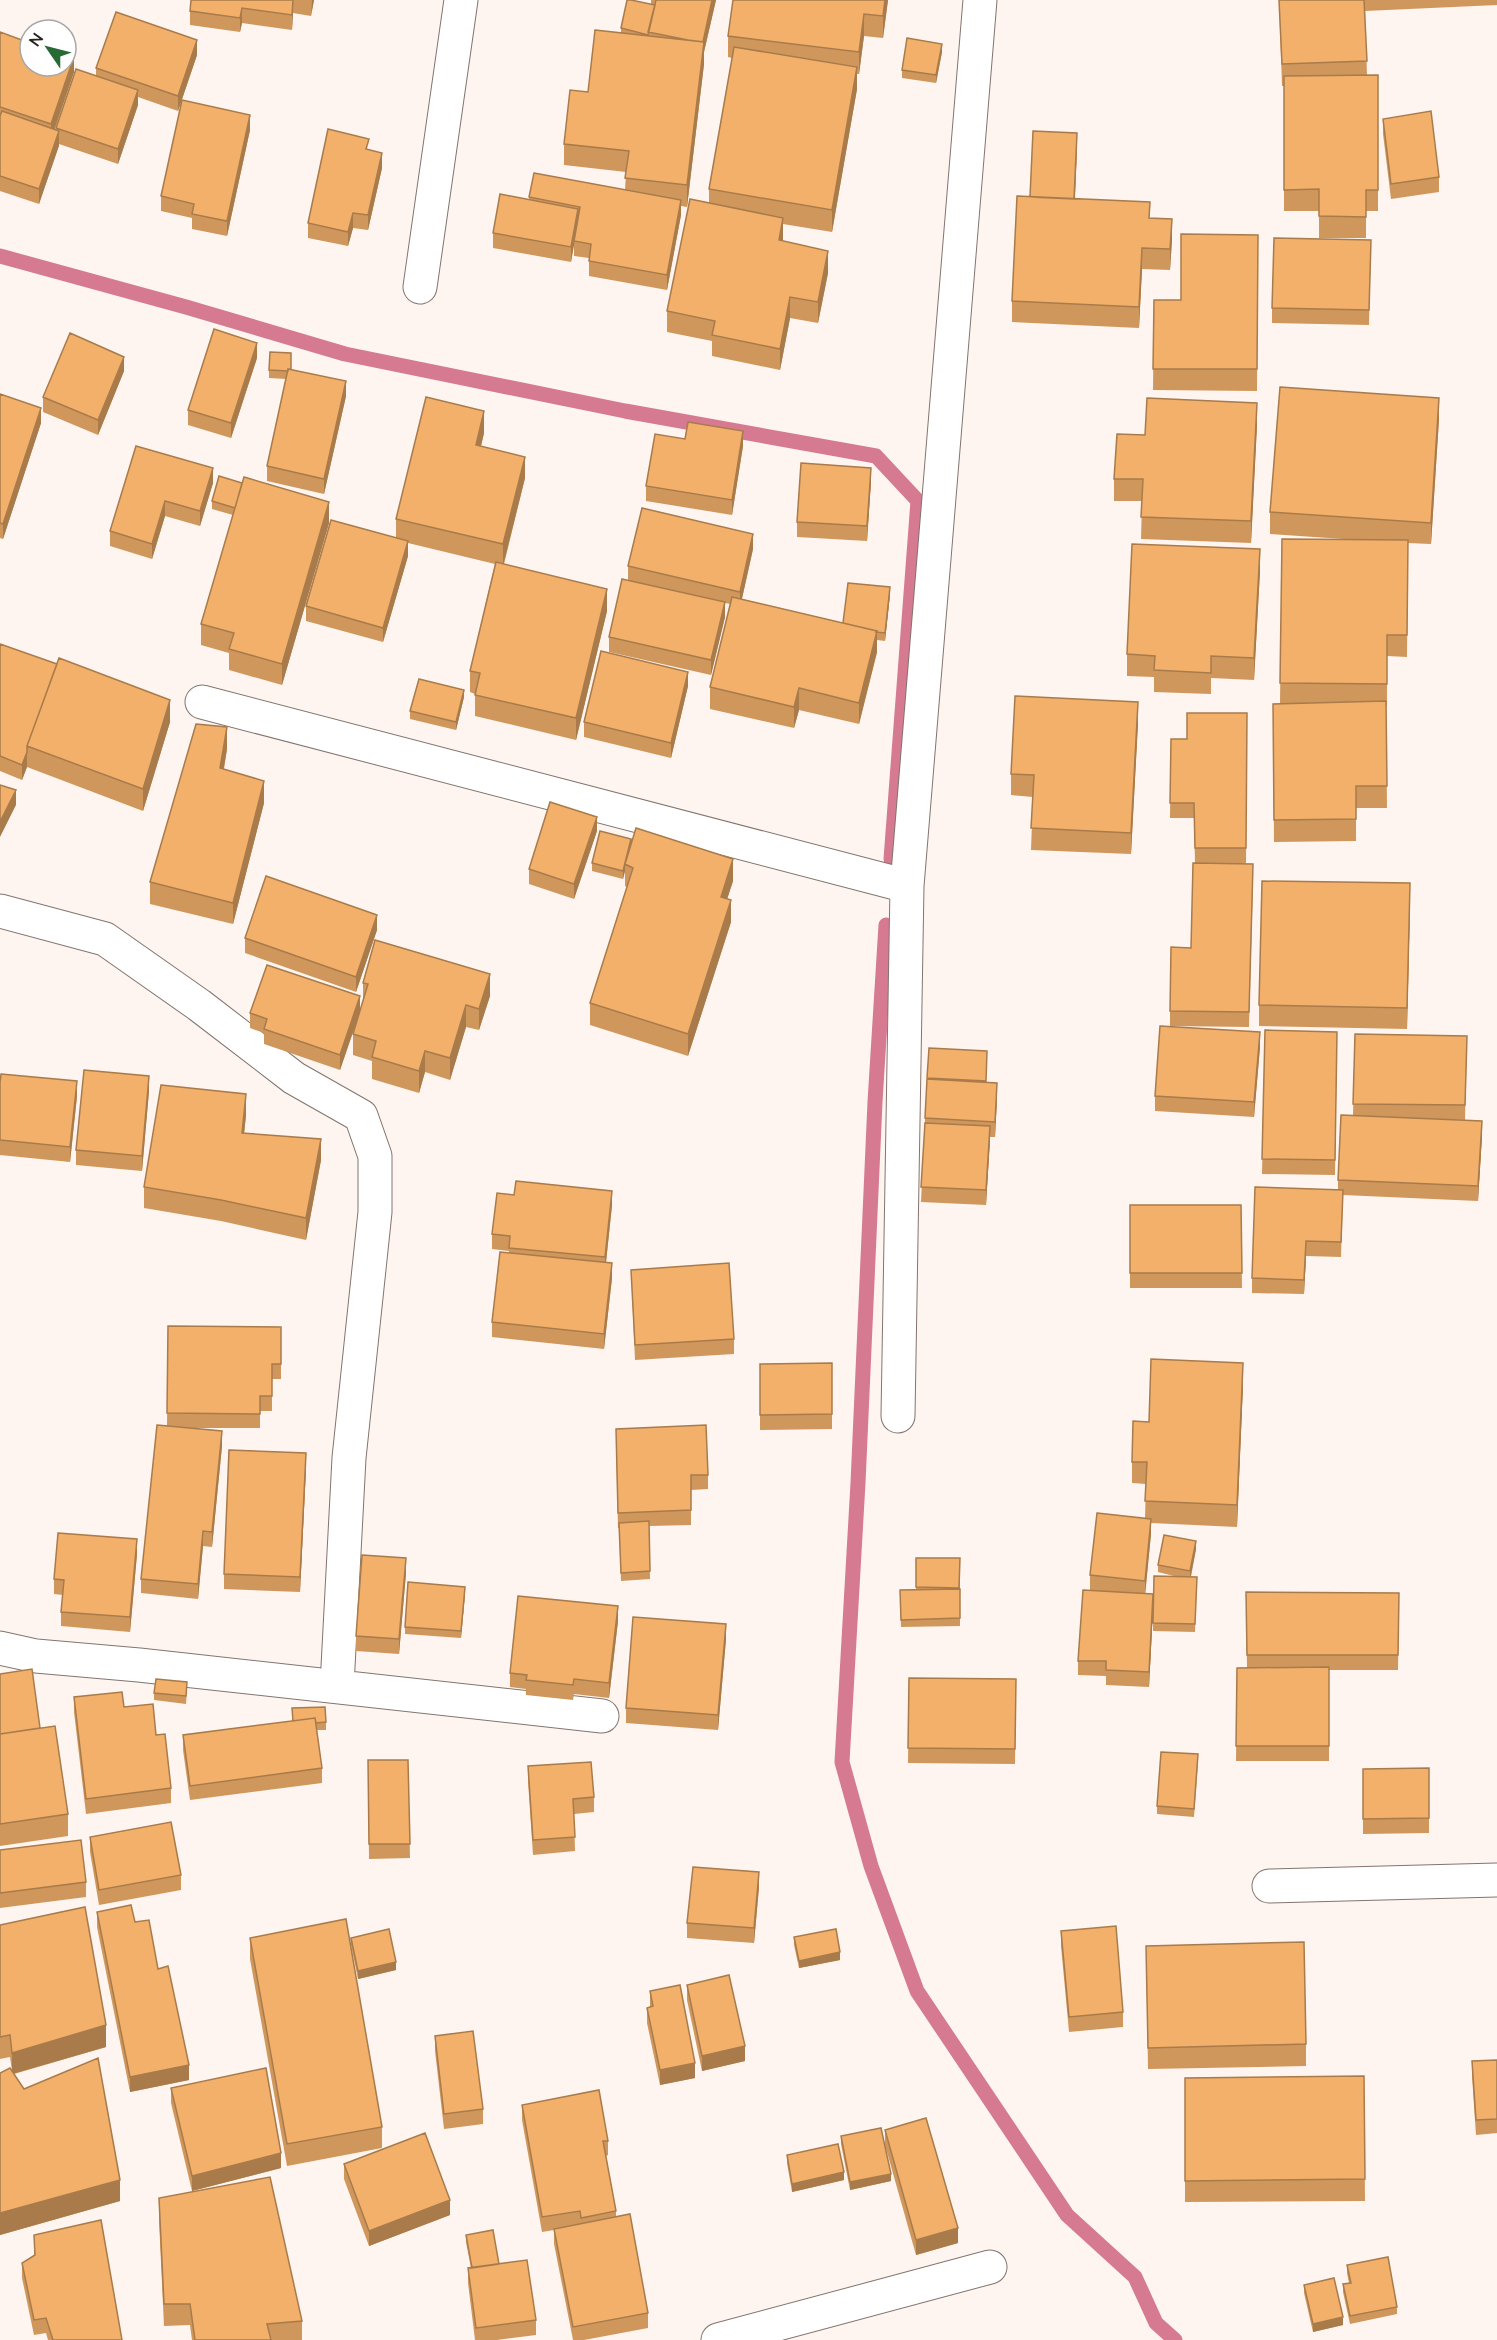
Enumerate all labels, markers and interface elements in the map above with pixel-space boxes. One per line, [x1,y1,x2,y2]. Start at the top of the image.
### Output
north arrow [18,18,78,78]
text: N [24,29,49,51]

